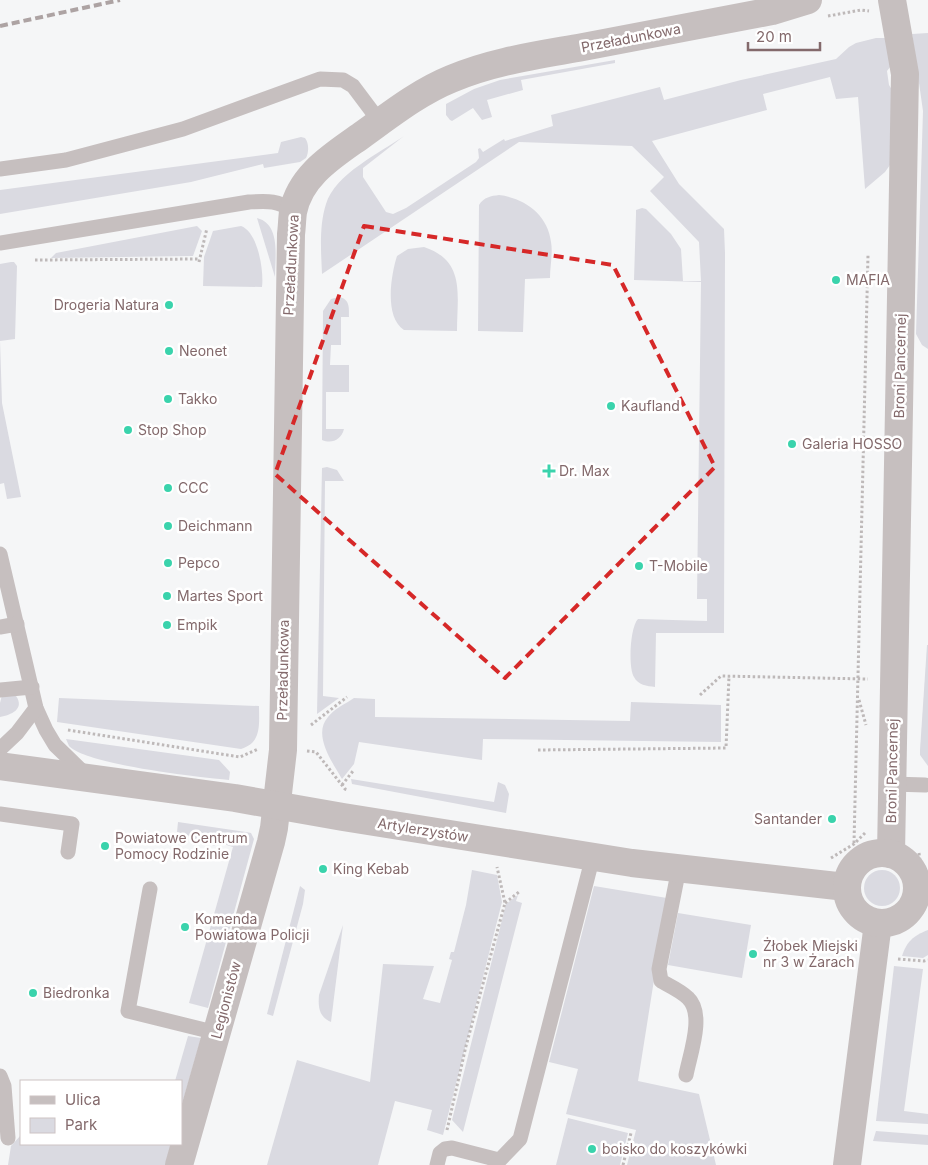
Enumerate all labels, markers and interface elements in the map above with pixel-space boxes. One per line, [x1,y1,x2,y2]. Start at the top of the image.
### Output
street label: Przeładunkowa [580,20,682,55]
scale bar [748,20,820,52]
text: 20 m [756,27,792,46]
street label: Przeładunkowa [279,214,302,316]
place label: MAFIA [846,271,890,288]
marker: MAFIA [830,274,842,286]
place label: Drogeria Natura [54,296,159,313]
marker: Drogeria Natura [163,299,175,311]
street label: Broni Pancernej [890,313,909,419]
place label: Neonet [179,342,228,359]
marker: Neonet [163,345,175,357]
place label: Takko [178,390,217,407]
marker: Takko [162,393,174,405]
place label: Kaufland [621,397,680,414]
marker: Kaufland [605,400,617,412]
place label: Stop Shop [138,421,207,438]
marker: Stop Shop [122,424,134,436]
place label: Galeria HOSSO [802,435,902,452]
marker: Galeria HOSSO [786,438,798,450]
place label: Dr. Max [559,462,610,479]
marker: Dr. Max [543,465,555,477]
place label: CCC [178,479,209,496]
marker: CCC [162,482,174,494]
place label: Deichmann [178,517,253,534]
marker: Deichmann [162,520,174,532]
place label: Pepco [178,554,220,571]
marker: Pepco [162,557,174,569]
place label: T-Mobile [649,557,708,574]
marker: T-Mobile [633,560,645,572]
place label: Martes Sport [177,587,263,604]
marker: Martes Sport [161,590,173,602]
place label: Empik [177,616,218,633]
marker: Empik [161,619,173,631]
street label: Przeładunkowa [273,619,292,721]
street label: Broni Pancernej [882,718,901,824]
place label: Santander [754,810,822,827]
marker: Santander [826,813,838,825]
street label: Artylerzystów [376,814,470,845]
place label: Powiatowe Centrum Pomocy Rodzinie [115,829,248,862]
marker: Powiatowe Centrum Pomocy Rodzinie [99,840,111,852]
place label: King Kebab [333,860,409,877]
marker: King Kebab [317,863,329,875]
place label: Komenda Powiatowa Policji [195,910,309,943]
marker: Komenda Powiatowa Policji [179,921,191,933]
place label: Żłobek Miejski nr 3 w Żarach [763,937,858,970]
marker: Żłobek Miejski nr 3 w Żarach [747,948,759,960]
street label: Legionistów [207,959,244,1040]
place label: Biedronka [43,984,110,1001]
marker: Biedronka [27,987,39,999]
legend [20,1080,182,1145]
text: Ulica [65,1090,101,1109]
text: Park [65,1115,98,1134]
place label: boisko do koszykówki [602,1140,747,1157]
marker: boisko do koszykówki [586,1143,598,1155]

